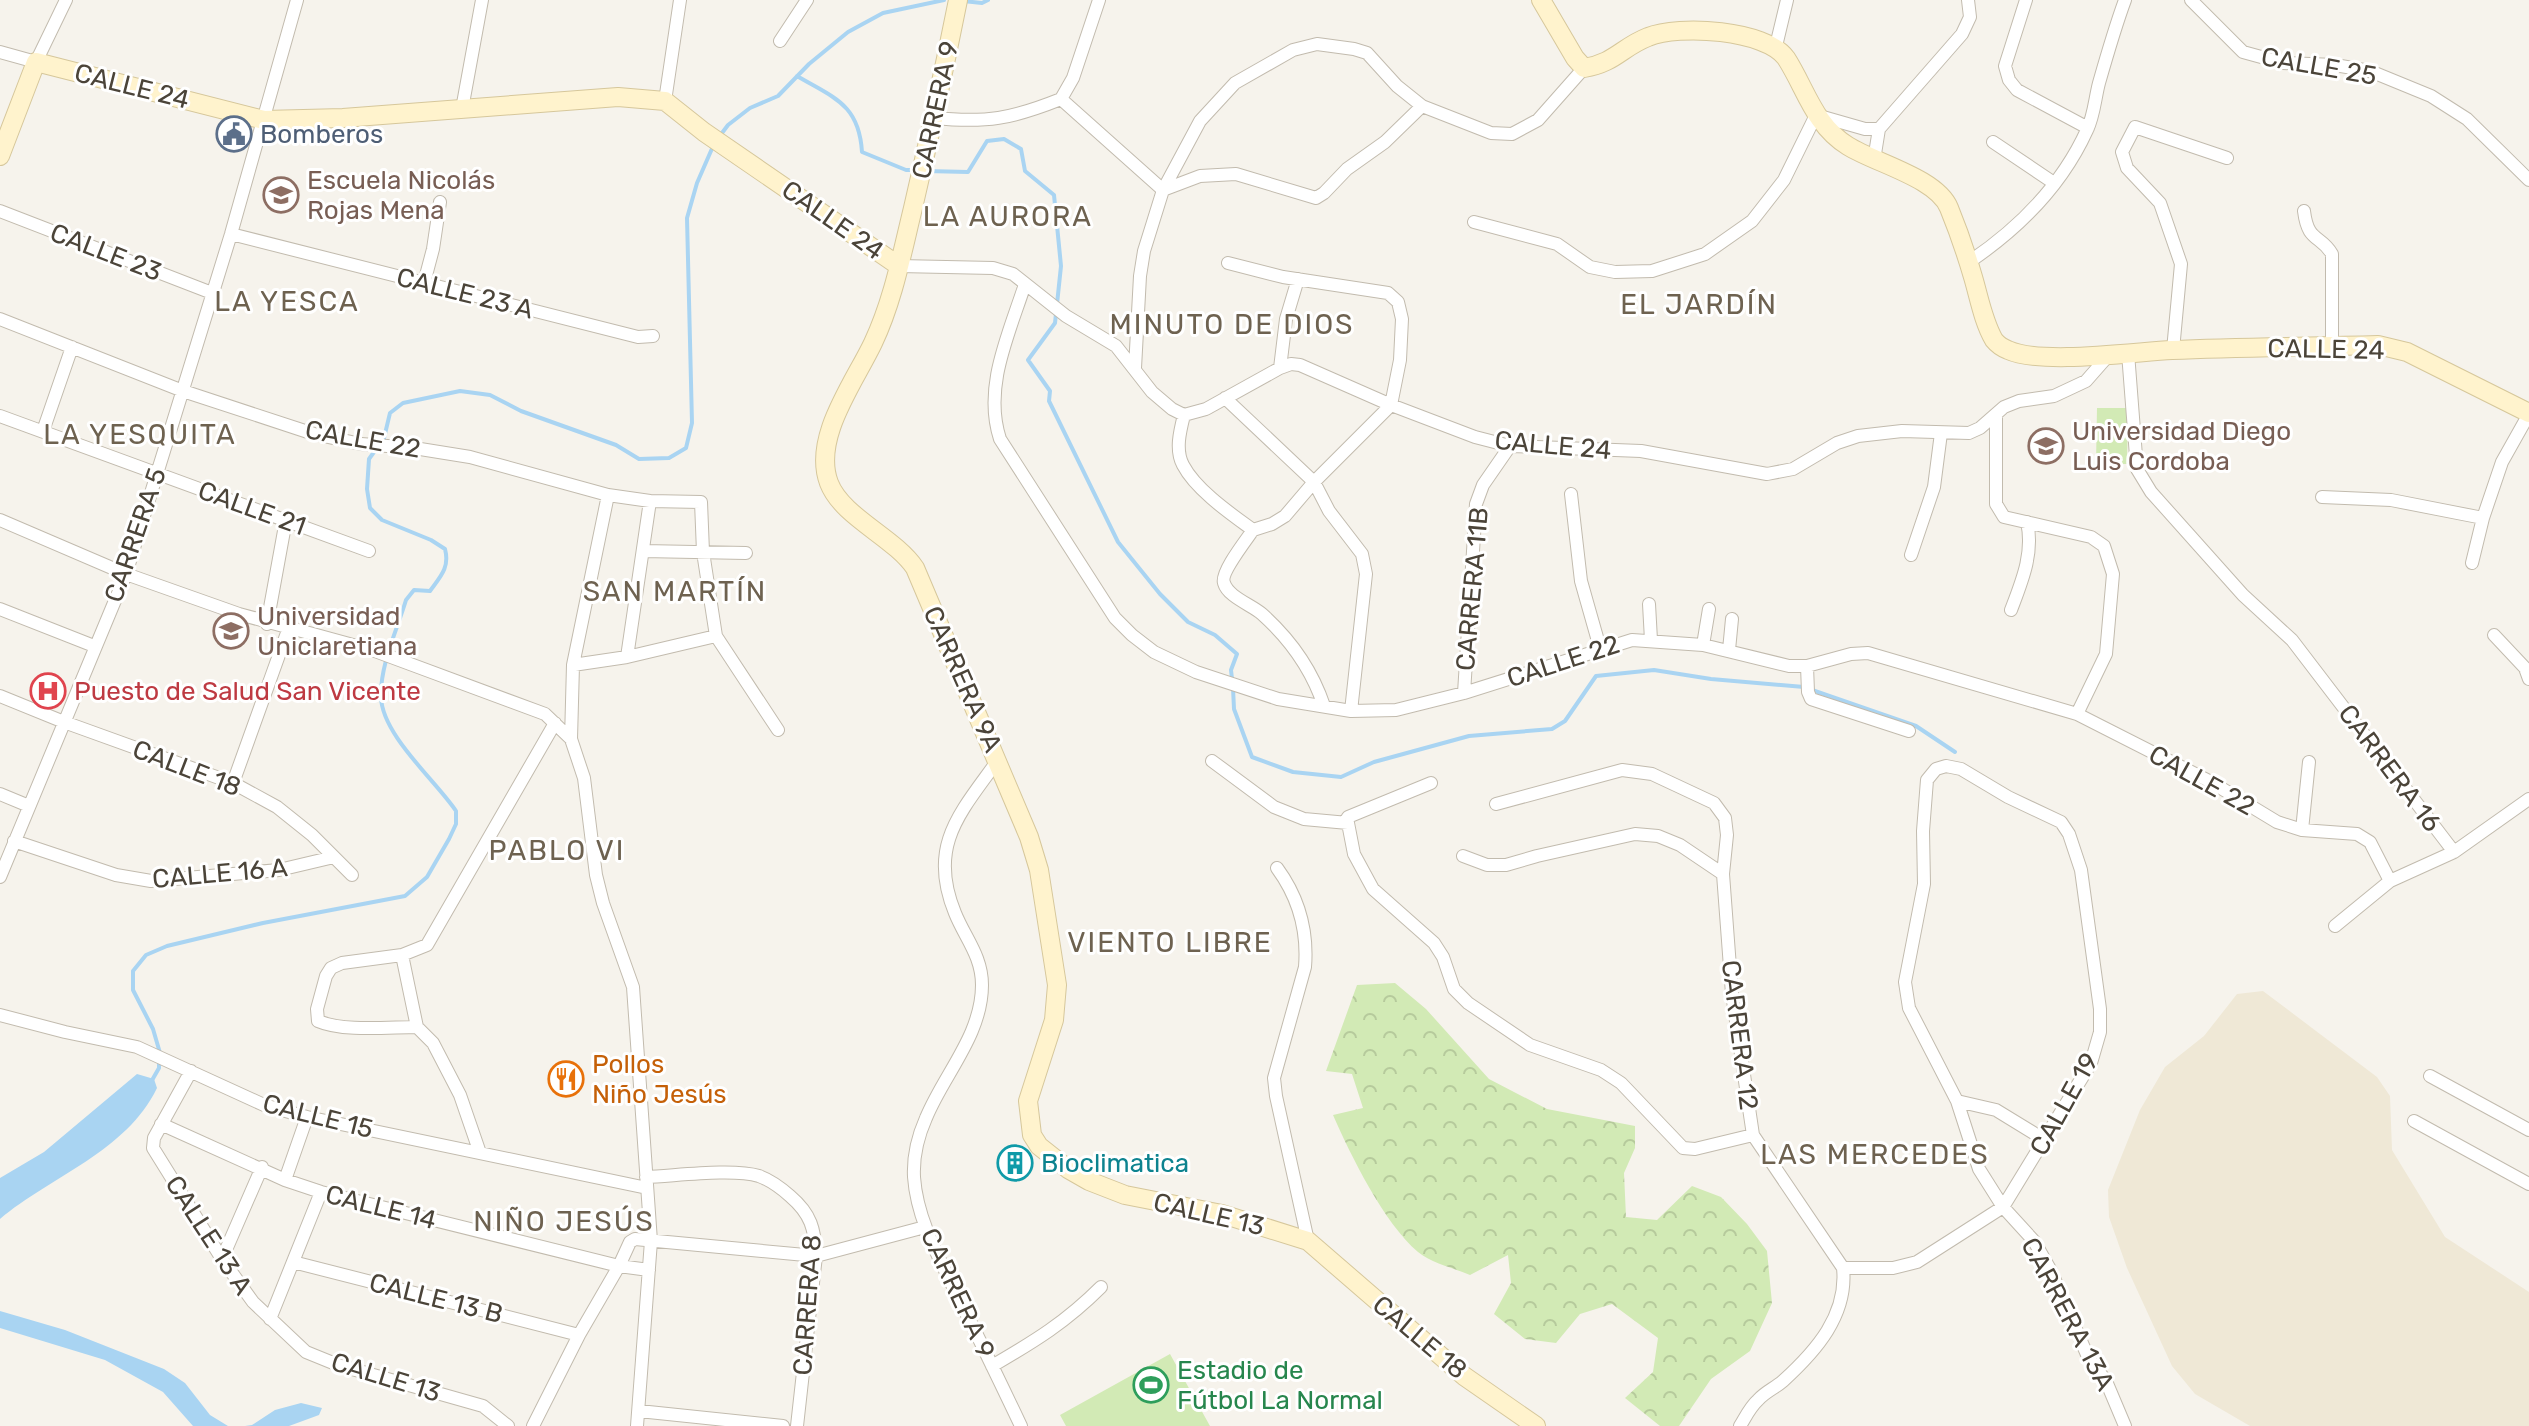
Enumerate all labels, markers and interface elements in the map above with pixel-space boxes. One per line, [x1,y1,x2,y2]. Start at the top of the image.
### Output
street label: CARRERA 9 [906,38,965,182]
street label: CALLE 25 [2259,41,2379,92]
street label: CALLE 24 [71,57,192,116]
public building icon: Bomberos [215,115,253,153]
place label: Bomberos [260,119,383,150]
place label: Escuela Nicolás Rojas Mena [307,165,495,226]
street label: CALLE 24 [776,174,890,267]
school or university icon: Escuela Nicolás Rojas Mena [262,176,300,214]
district label: LA AURORA [923,200,1093,233]
street label: CALLE 23 [46,217,166,288]
street label: CALLE 23 A [393,262,537,325]
district label: LA YESCA [214,285,360,318]
district label: EL JARDÍN [1620,288,1778,321]
district label: MINUTO DE DIOS [1110,308,1355,341]
street label: CALLE 24 [2267,333,2385,366]
street label: CALLE 22 [303,414,423,465]
place label: Universidad Diego Luis Cordoba [2072,416,2291,477]
district label: LA YESQUITA [43,418,237,451]
street label: CALLE 24 [1493,425,1613,466]
school or university icon: Universidad Diego Luis Cordoba [2027,427,2065,465]
street label: CARRERA 5 [98,464,173,606]
street label: CALLE 21 [194,475,310,542]
street label: CARRERA 11B [1450,506,1495,672]
district label: SAN MARTÍN [583,575,767,608]
place label: Universidad Uniclaretiana [257,601,417,662]
street label: CARRERA 9A [917,601,1009,757]
school or university icon: Universidad Uniclaretiana [212,612,250,650]
street label: CALLE 22 [1503,629,1623,694]
hospital icon: Puesto de Salud San Vicente [29,672,67,710]
place label: Puesto de Salud San Vicente [74,676,421,707]
street label: CARRERA 16 [2332,699,2448,838]
street label: CALLE 18 [128,734,245,803]
street label: CALLE 22 [2143,739,2260,822]
district label: PABLO VI [489,834,625,867]
street label: CALLE 16 A [151,852,289,895]
district label: VIENTO LIBRE [1067,926,1273,959]
street label: CARRERA 12 [1715,958,1764,1112]
street label: CALLE 19 [2024,1048,2105,1161]
place label: Pollos Niño Jesús [592,1049,727,1110]
restaurant icon: Pollos Niño Jesús [547,1060,585,1098]
street label: CALLE 15 [260,1088,376,1145]
district label: LAS MERCEDES [1760,1138,1990,1171]
building icon: Bioclimatica [996,1144,1034,1182]
place label: Bioclimatica [1041,1148,1189,1179]
street label: CALLE 13 A [159,1170,259,1301]
street label: CALLE 14 [322,1179,440,1236]
street label: CALLE 13 [1150,1187,1267,1242]
district label: NIÑO JESÚS [473,1205,655,1238]
street label: CARRERA 9 [914,1223,1001,1363]
street label: CARRERA 13A [2014,1232,2121,1396]
street label: CARRERA 8 [787,1234,828,1376]
street label: CALLE 13 B [366,1267,506,1330]
street label: CALLE 18 [1366,1289,1473,1386]
street label: CALLE 13 [327,1346,444,1409]
place label: Estadio de Fútbol La Normal [1177,1355,1383,1416]
sports icon: Estadio de Fútbol La Normal [1132,1366,1170,1404]

